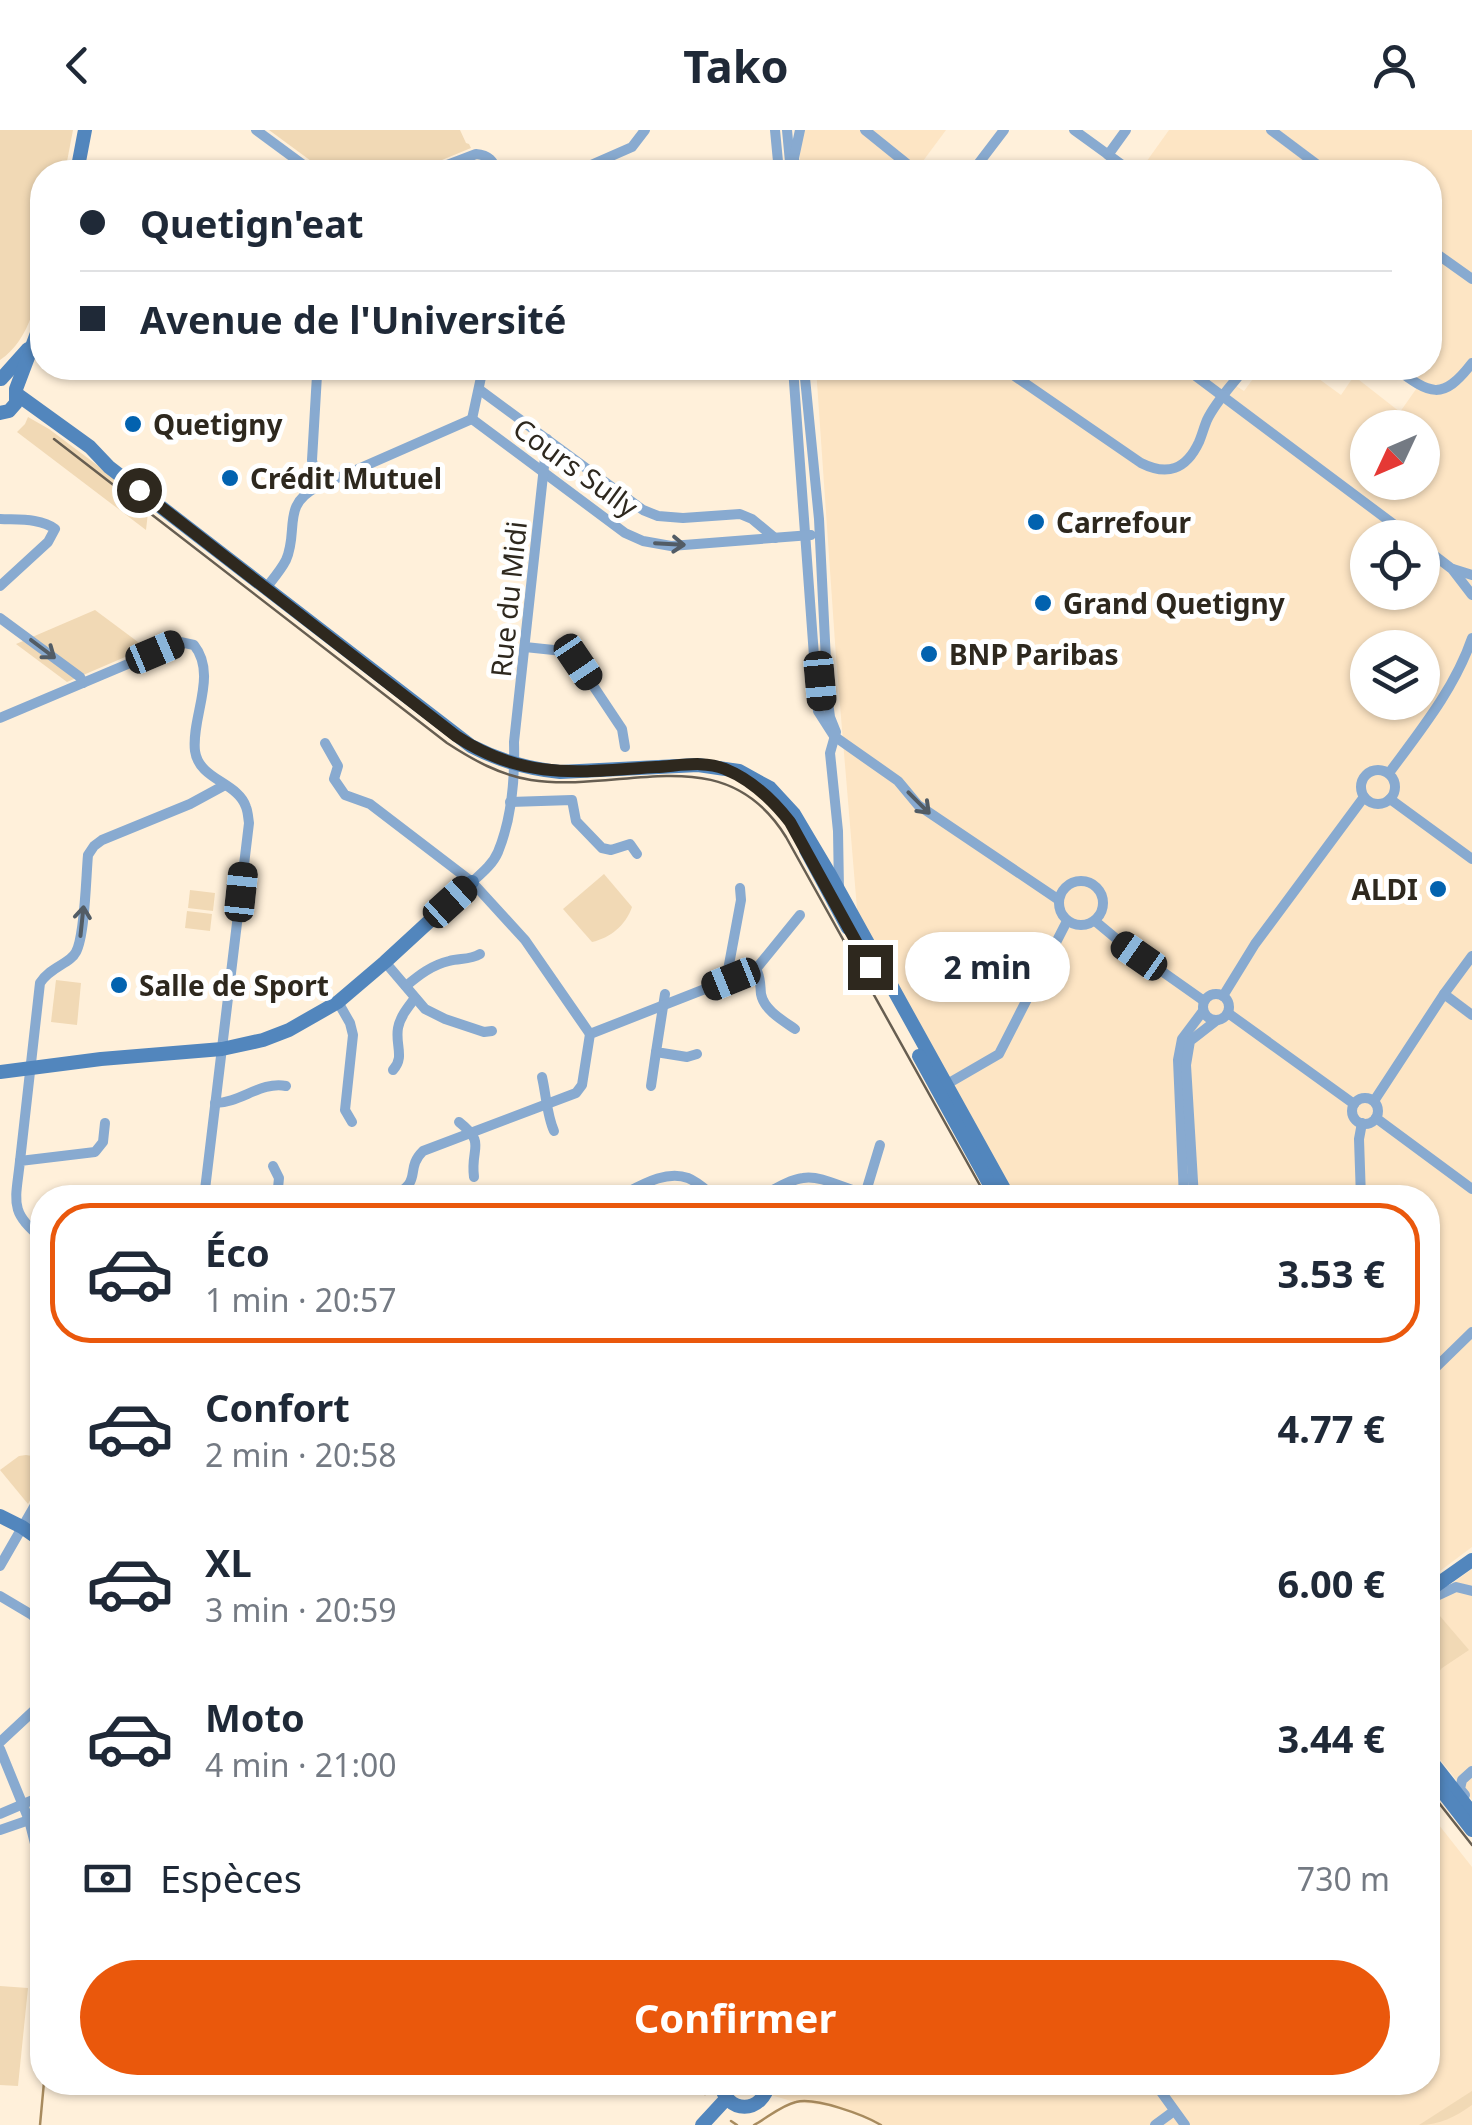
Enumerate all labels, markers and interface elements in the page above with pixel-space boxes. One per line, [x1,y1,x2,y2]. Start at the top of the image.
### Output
text: Tako [683,35,789,96]
icon: back [50,38,105,93]
icon: person [1367,38,1422,93]
text: Quetign'eat [140,197,363,249]
text: Avenue de l'Université [140,293,566,345]
place label: Quetigny [153,405,282,443]
street label: Cours Sully [506,409,647,526]
north arrow [1350,410,1440,500]
map controls [1350,410,1440,720]
marker: Quetigny [122,413,144,435]
place label: Crédit Mutuel [250,459,442,497]
marker: Crédit Mutuel [219,467,241,489]
route start [117,468,162,513]
place label: Carrefour [1056,503,1191,541]
marker: Carrefour [1025,511,1047,533]
street label: Rue du Midi [481,519,535,679]
button: locate [1350,520,1440,610]
one-way arrow [653,535,686,554]
place label: Grand Quetigny [1063,584,1285,622]
marker: Grand Quetigny [1032,592,1054,614]
car [122,626,188,678]
car [549,629,607,695]
button: layers [1350,630,1440,720]
place label: BNP Paribas [949,635,1119,673]
one-way arrow [29,639,56,660]
marker: BNP Paribas [918,643,940,665]
car [802,650,838,712]
one-way arrow [907,790,931,814]
car [223,861,259,923]
place label: ALDI [1352,870,1418,908]
car [418,871,482,933]
marker: ALDI [1427,878,1449,900]
one-way arrow [72,905,91,938]
car [1106,927,1172,985]
callout: 2 min [905,932,1070,1002]
route end [848,945,893,990]
text: 2 min [943,945,1032,988]
car [698,954,764,1004]
place label: Salle de Sport [139,966,329,1004]
marker: Salle de Sport [108,974,130,996]
text: Éco [205,1226,270,1278]
icon: car [85,1228,175,1318]
text: 3.53 € [1277,1247,1385,1299]
text: 1 min · 20:57 [205,1278,397,1321]
text: Confort [205,1381,350,1433]
icon: car [85,1383,175,1473]
text: 4.77 € [1277,1402,1385,1454]
text: 2 min · 20:58 [205,1433,397,1476]
text: XL [205,1536,252,1588]
icon: car [85,1538,175,1628]
text: 6.00 € [1277,1557,1385,1609]
text: 3 min · 20:59 [205,1588,397,1631]
text: Moto [205,1691,305,1743]
icon: car [85,1693,175,1783]
text: 3.44 € [1277,1712,1385,1764]
text: 4 min · 21:00 [205,1743,397,1786]
icon: cash [80,1851,135,1906]
text: Espèces [160,1852,302,1904]
text: 730 m [1297,1857,1390,1900]
button: Confirmer [80,1960,1390,2075]

